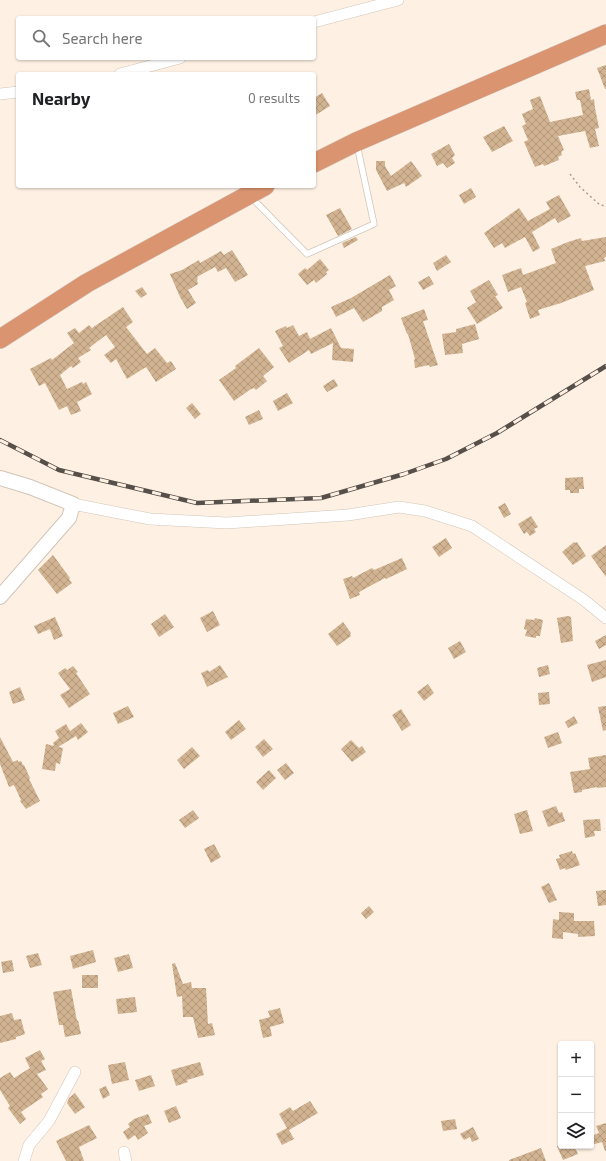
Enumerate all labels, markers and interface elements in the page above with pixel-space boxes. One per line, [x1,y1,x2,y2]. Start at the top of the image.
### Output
search box [16,16,316,60]
icon: search [30,27,52,49]
text: Search here [62,29,143,47]
text: Nearby [32,88,90,108]
text: 0 results [248,90,300,106]
map controls [558,1041,594,1149]
button: + [558,1041,594,1077]
button: − [558,1077,594,1113]
button: layers [558,1113,594,1149]

